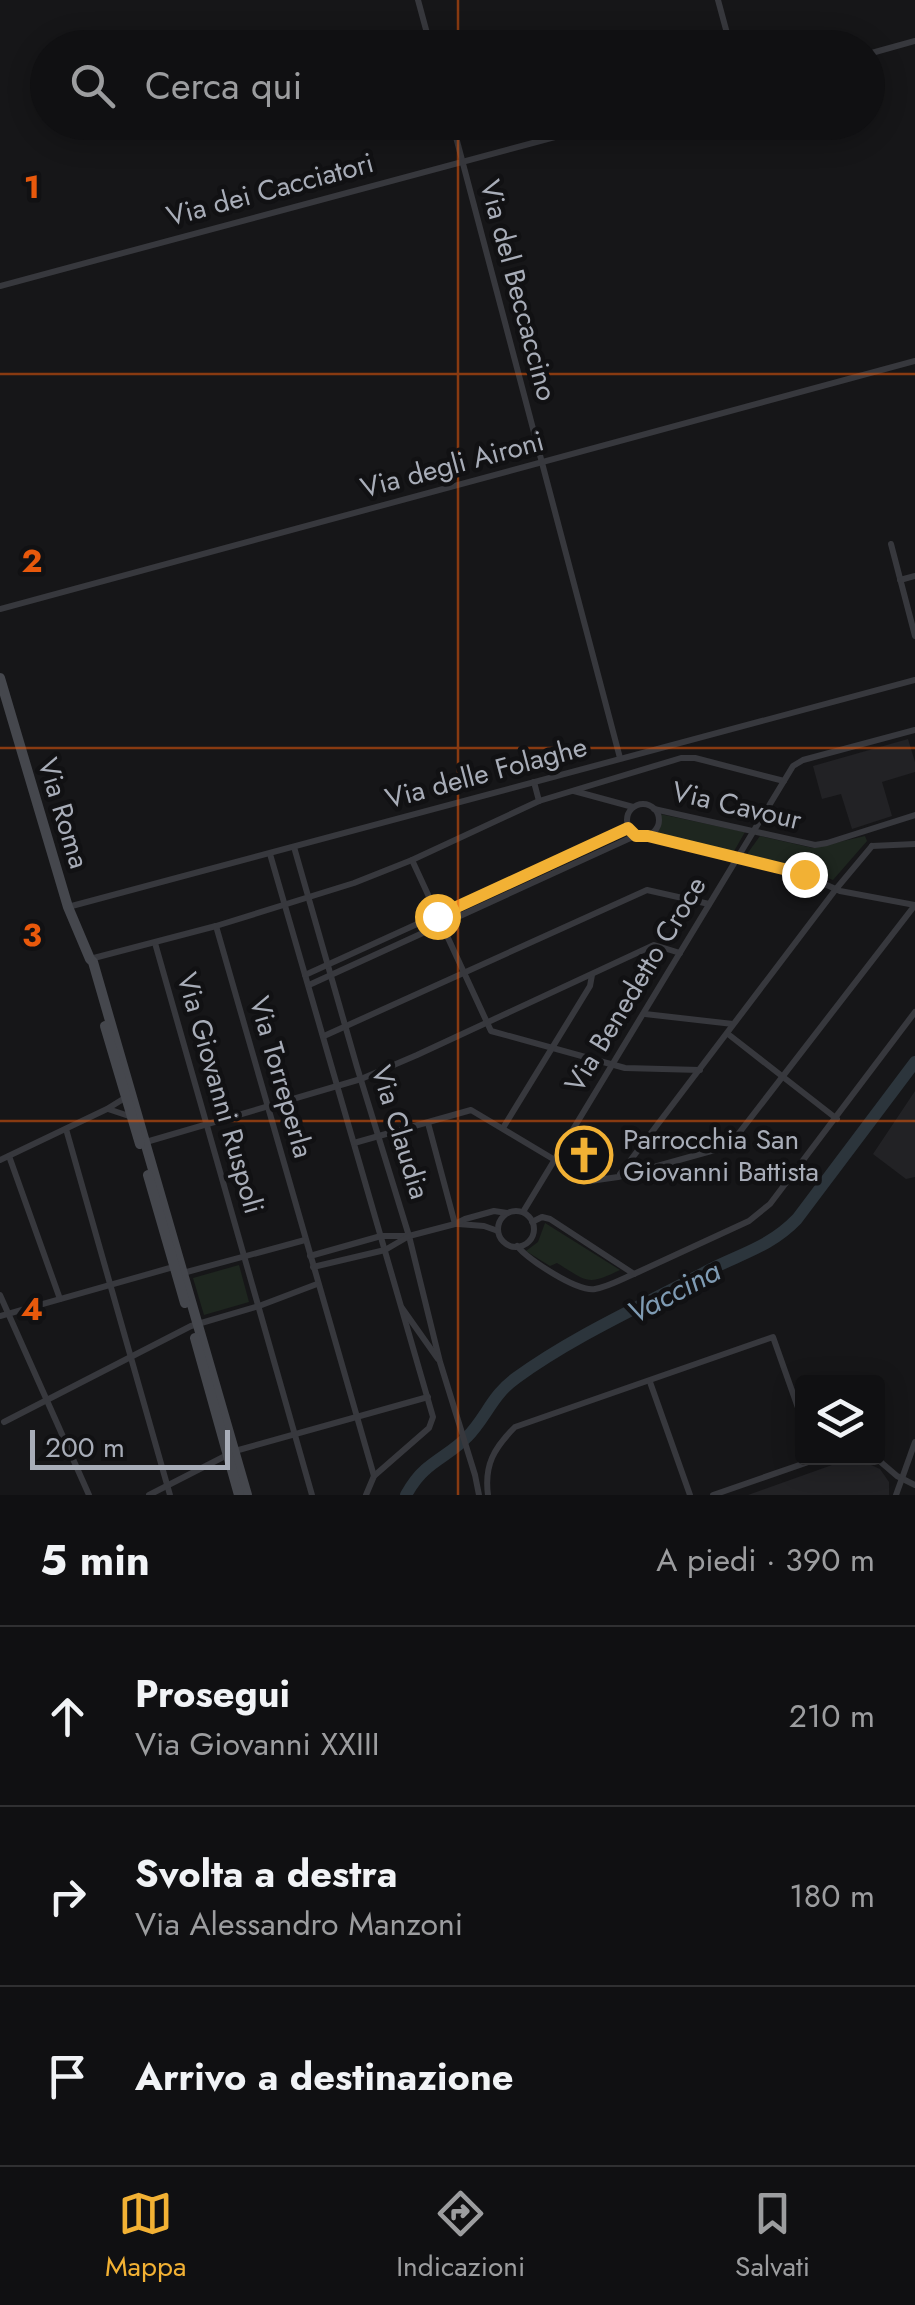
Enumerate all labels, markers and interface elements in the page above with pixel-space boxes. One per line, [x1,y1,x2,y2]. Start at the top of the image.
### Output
search box [30,30,885,140]
icon: search [65,58,120,113]
text: Cerca qui [145,58,302,113]
street label: Via dei Cacciatori [162,142,378,237]
text: 1 [24,164,40,210]
street label: Via del Beccaccino [469,175,568,405]
street label: Via degli Aironi [356,420,548,509]
text: 2 [22,538,43,584]
street label: Via delle Folaghe [381,726,591,819]
street label: Via Roma [27,753,100,874]
street label: Via Cavour [668,771,806,840]
route end [782,852,828,898]
street label: Via Benedetto Croce [555,868,716,1100]
route start [415,894,461,940]
text: 3 [22,912,42,958]
street label: Via Giovanni Ruspoli [166,968,275,1218]
street label: Via Torreperla [239,992,324,1163]
street label: Via Claudia [361,1060,440,1204]
place label: Parrocchia San Giovanni Battista [623,1119,819,1192]
church icon: Parrocchia San Giovanni Battista [554,1125,614,1185]
water label: Vaccina [619,1249,728,1334]
text: 4 [21,1286,43,1332]
map controls [795,1375,885,1465]
button: layers [795,1375,885,1465]
scale bar [30,1425,230,1470]
text: 200 m [45,1427,125,1468]
text: 5 min [40,1530,150,1591]
text: A piedi · 390 m [656,1537,875,1583]
text: Prosegui [135,1666,290,1721]
icon: ahead [40,1689,95,1744]
text: 210 m [789,1693,875,1739]
text: Via Giovanni XXIII [135,1721,380,1767]
text: Svolta a destra [135,1846,397,1901]
icon: right [40,1869,95,1924]
text: 180 m [789,1873,875,1919]
text: Via Alessandro Manzoni [135,1901,463,1947]
icon: arrive [40,2049,95,2104]
text: Arrivo a destinazione [135,2049,514,2104]
tab: Mappa [105,2186,186,2287]
tab: Indicazioni [396,2186,525,2287]
tab: Salvati [735,2186,810,2287]

